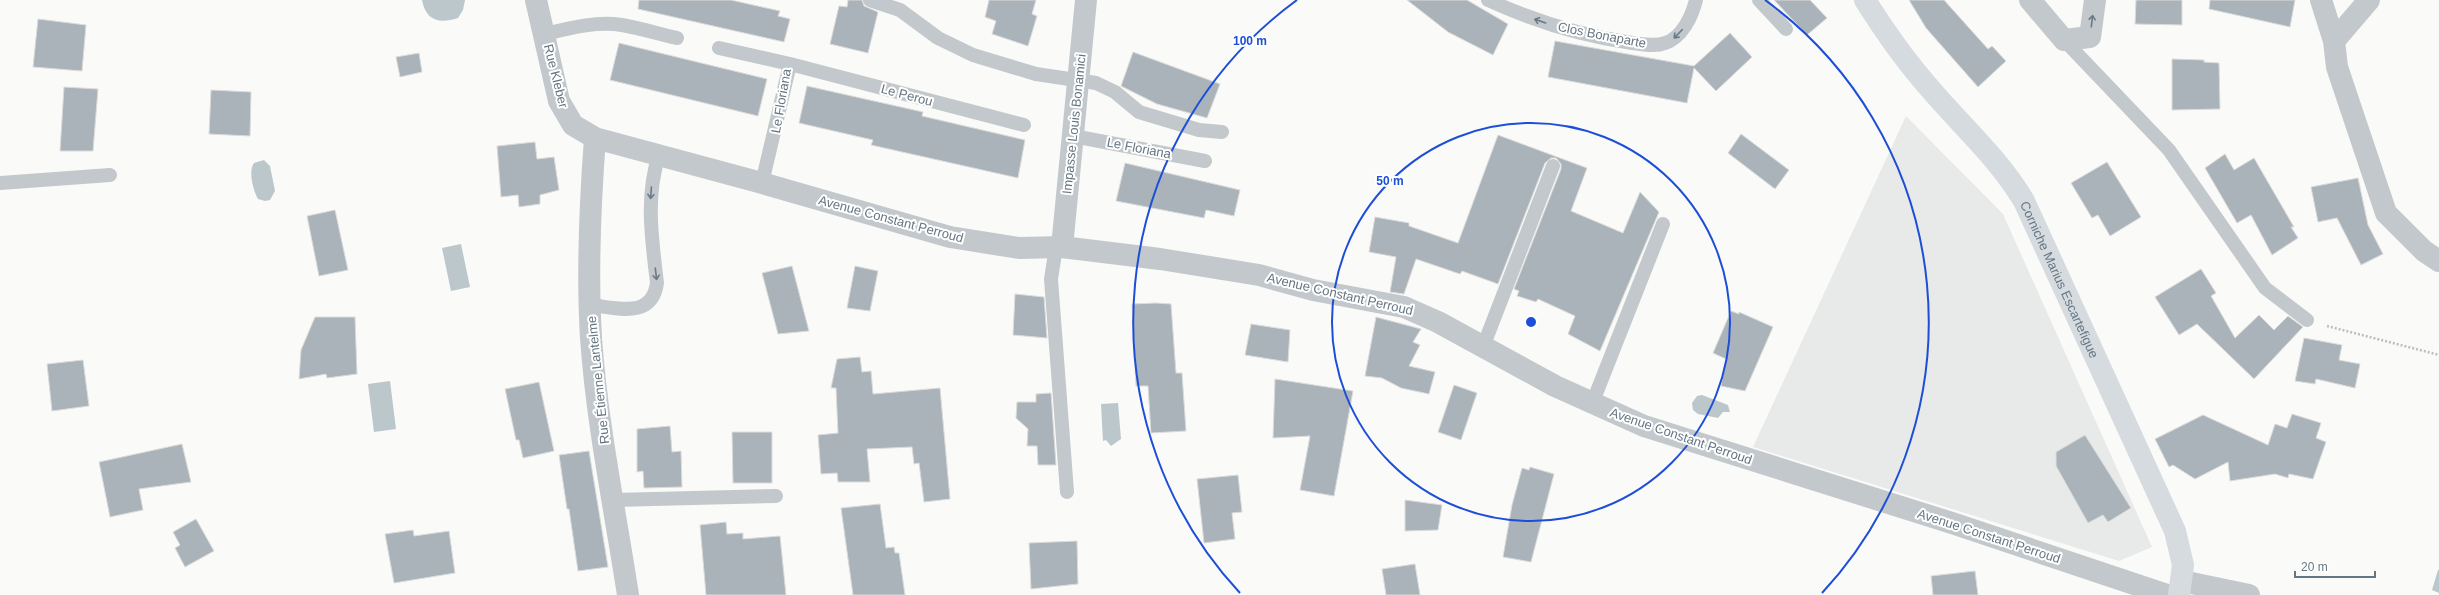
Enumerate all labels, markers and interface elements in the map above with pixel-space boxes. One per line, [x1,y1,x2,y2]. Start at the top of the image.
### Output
one-way arrow [2089,15,2096,28]
one-way arrow [1535,17,1547,25]
street label: Clos Bonaparte [1557,19,1647,51]
one-way arrow [1673,29,1683,39]
text: 100 m [1233,34,1267,48]
street label: Rue Kleber [541,43,571,110]
street label: Impasse Louis Bonamici [1059,53,1089,195]
street label: Le Floriana [768,67,794,134]
street label: Le Perou [880,81,934,109]
street label: Le Floriana [1106,134,1173,162]
text: 50 m [1376,174,1404,188]
one-way arrow [647,186,654,199]
street label: Avenue Constant Perroud [817,192,965,246]
street label: Corniche Marius Escartefigue [2018,199,2102,360]
one-way arrow [652,267,660,280]
street label: Avenue Constant Perroud [1266,270,1414,318]
street label: Rue Étienne Lantelme [584,315,612,445]
centre of rings [1524,315,1538,329]
street label: Avenue Constant Perroud [1608,405,1754,467]
street label: Avenue Constant Perroud [1916,506,2062,566]
scale bar [2295,553,2375,579]
text: 20 m [2301,560,2328,574]

